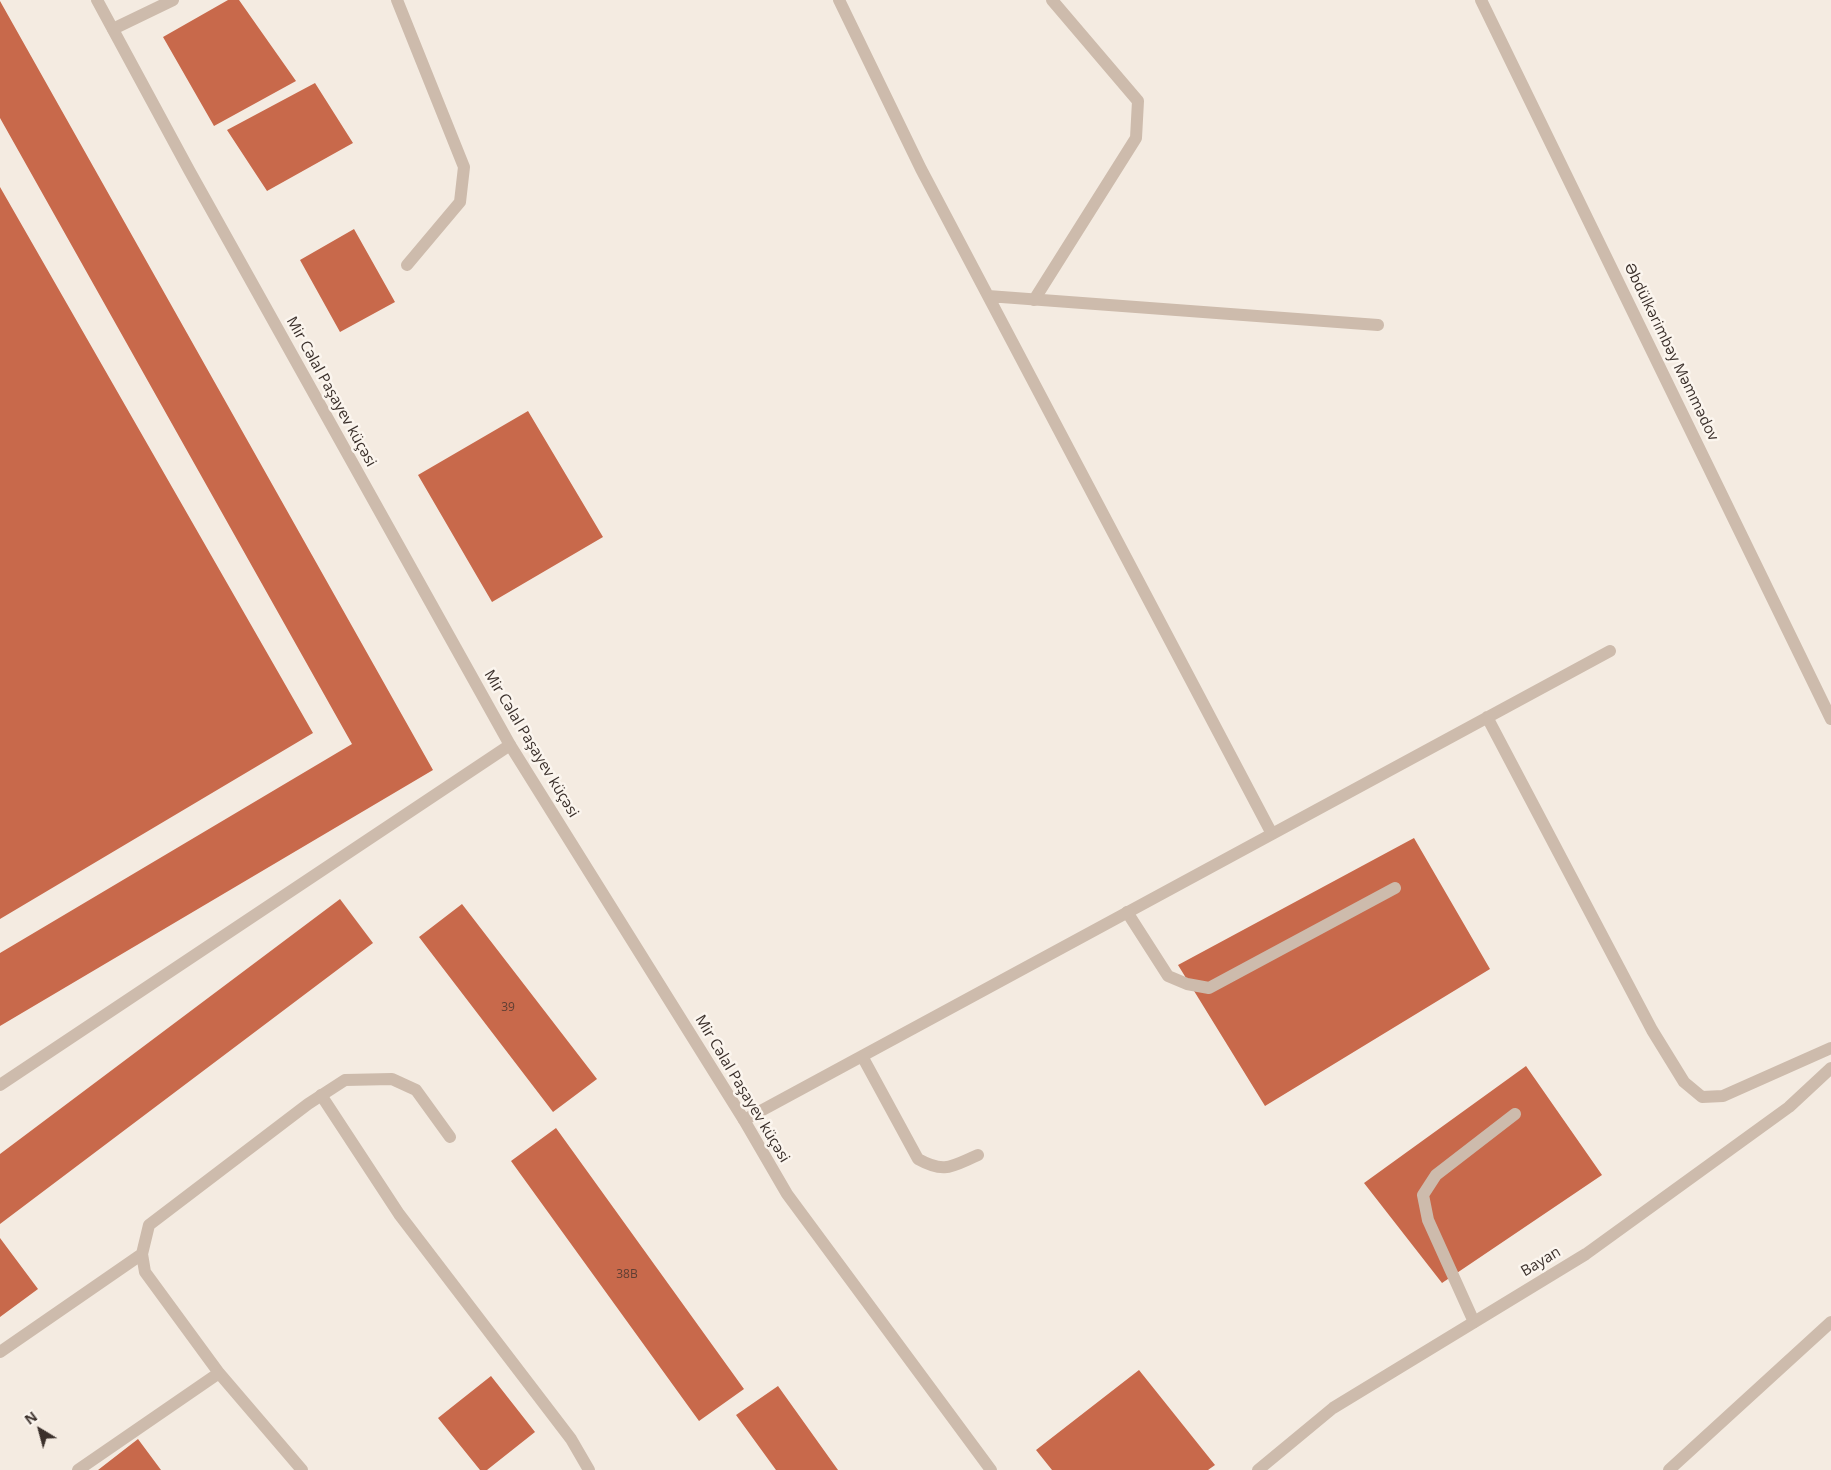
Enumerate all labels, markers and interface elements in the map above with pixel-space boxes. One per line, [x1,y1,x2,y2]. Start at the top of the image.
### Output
street label: Əbdülkərimbəy Məmmədov [1620,260,1722,444]
street label: Mir Cəlal Paşayev küçəsi [282,314,380,470]
street label: Mir Cəlal Paşayev küçəsi [480,667,582,821]
house number: 39 [501,1001,515,1015]
street label: Mir Cəlal Paşayev küçəsi [691,1012,793,1166]
street label: Bayan [1518,1243,1564,1281]
house number: 38B [616,1268,638,1282]
north arrow [15,1405,65,1455]
text: N [20,1407,41,1429]

